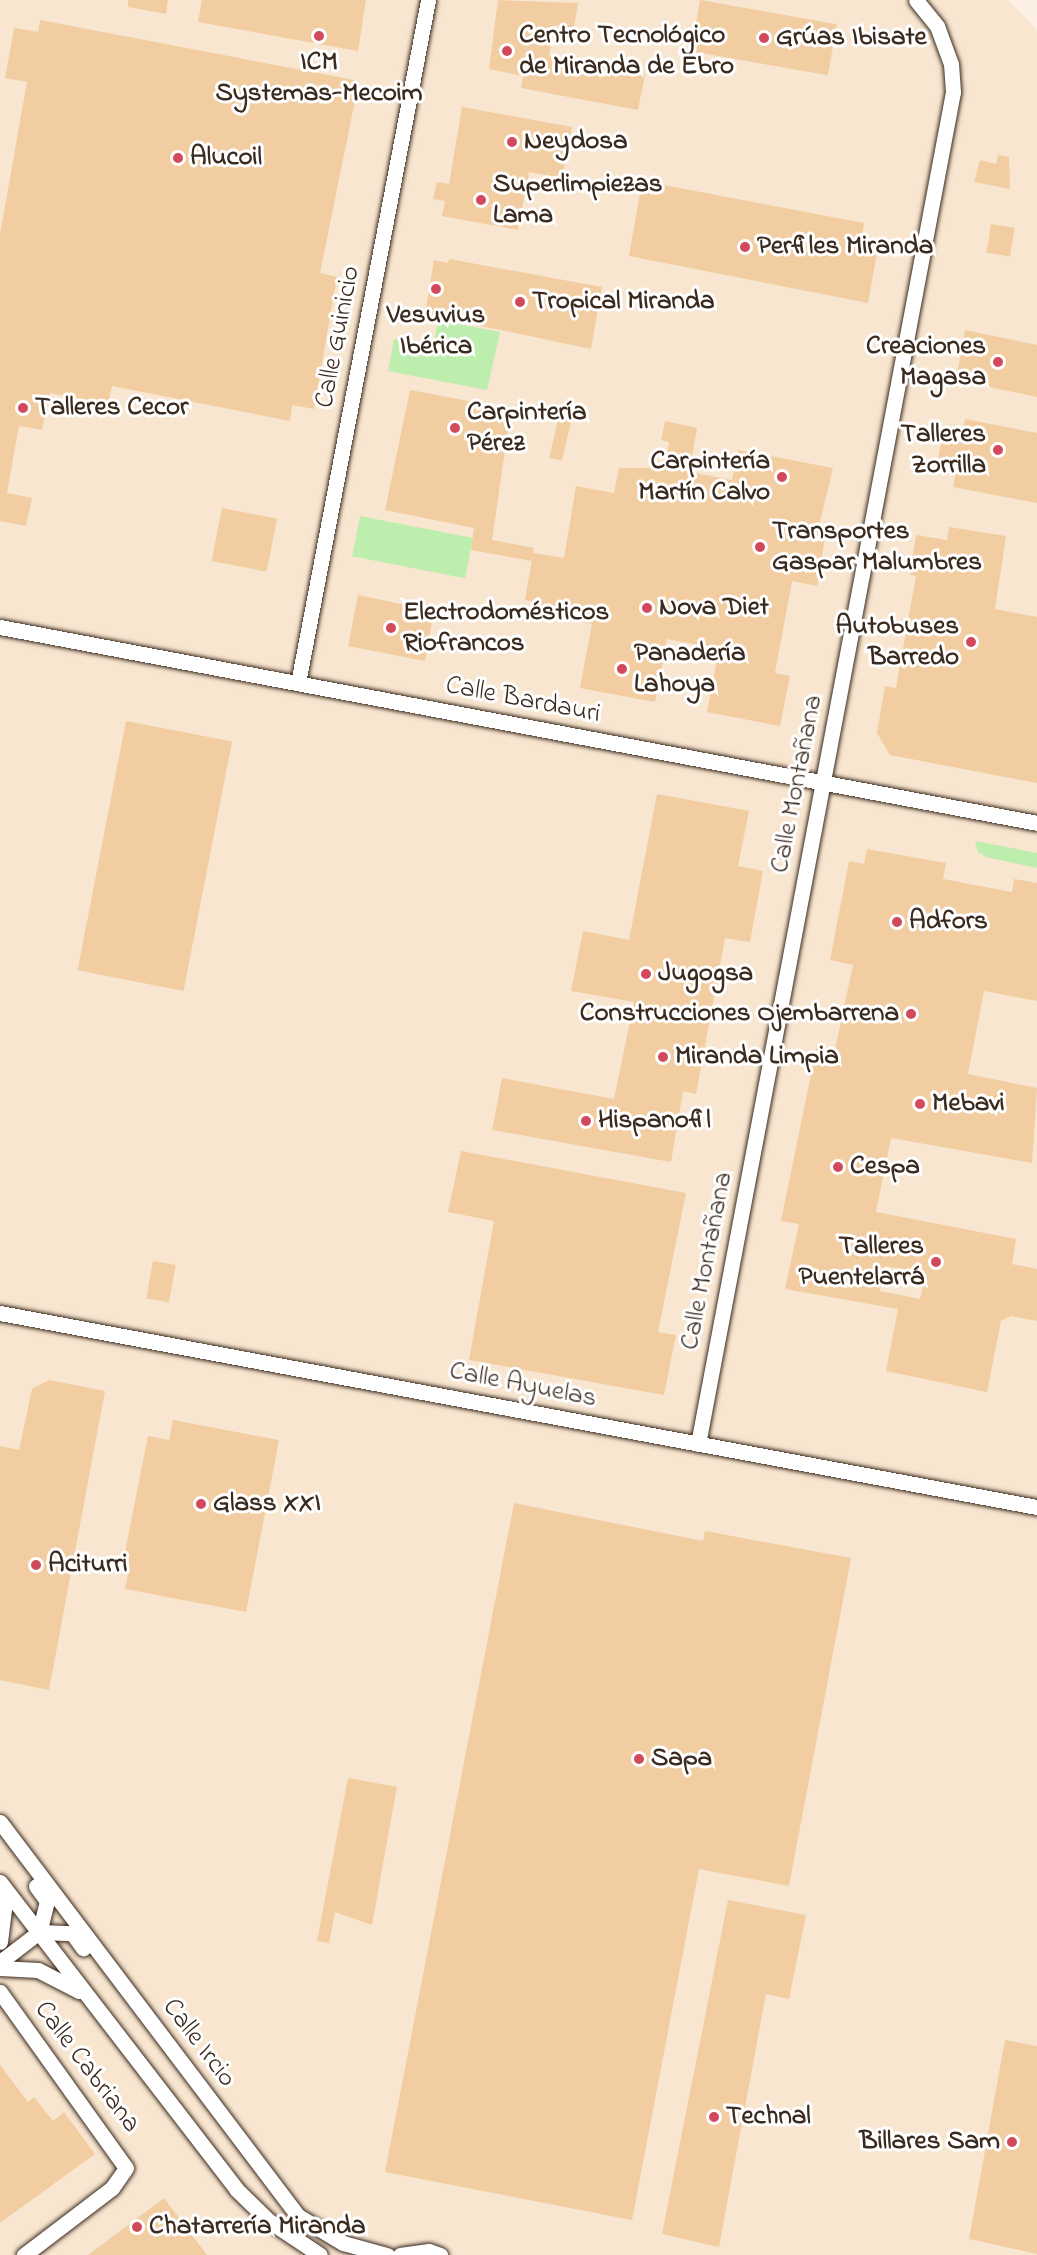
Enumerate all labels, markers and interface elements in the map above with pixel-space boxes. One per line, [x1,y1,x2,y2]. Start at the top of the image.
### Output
place label: Centro Tecnológico de Miranda de Ebro [519,19,734,82]
place label: Grúas Ibisate [776,22,927,54]
marker: ICM Systemas-Mecoim [312,29,326,43]
marker: Grúas Ibisate [757,31,771,45]
marker: Centro Tecnológico de Miranda de Ebro [500,44,514,58]
place label: ICM Systemas-Mecoim [216,46,422,109]
place label: Neydosa [524,126,628,158]
marker: Neydosa [505,135,519,149]
place label: Alucoil [190,142,262,174]
marker: Alucoil [171,151,185,165]
place label: Superlimpiezas Lama [493,168,662,231]
marker: Superlimpiezas Lama [474,193,488,207]
place label: Perfiles Miranda [757,231,933,263]
marker: Perfiles Miranda [738,240,752,254]
street label: Calle Guinicio [308,263,368,411]
marker: Vesuvius Ibérica [429,282,443,296]
place label: Tropical Miranda [532,286,715,318]
marker: Tropical Miranda [513,295,527,309]
place label: Vesuvius Ibérica [387,299,485,362]
place label: Creaciones Magasa [866,330,986,393]
marker: Creaciones Magasa [991,355,1005,369]
place label: Talleres Cecor [35,392,188,424]
place label: Carpintería Pérez [467,396,587,459]
marker: Talleres Cecor [16,401,30,415]
place label: Talleres Zorrilla [901,418,986,481]
marker: Carpintería Pérez [448,421,462,435]
marker: Talleres Zorrilla [991,443,1005,457]
place label: Carpintería Martín Calvo [638,445,770,508]
marker: Carpintería Martín Calvo [775,470,789,484]
place label: Transportes Gaspar Malumbres [772,515,982,578]
marker: Transportes Gaspar Malumbres [753,540,767,554]
place label: Nova Diet [659,592,769,624]
place label: Electrodomésticos Riofrancos [403,596,609,659]
marker: Nova Diet [640,601,654,615]
place label: Autobuses Barredo [836,610,959,673]
marker: Electrodomésticos Riofrancos [384,621,398,635]
marker: Autobuses Barredo [964,635,978,649]
place label: Panadería Lahoya [634,637,746,700]
marker: Panadería Lahoya [615,662,629,676]
street label: Calle Bardauri [443,669,603,731]
street label: Calle Montañana [764,692,830,876]
place label: Adfors [909,906,988,938]
marker: Adfors [890,915,904,929]
place label: Jugogsa [658,958,753,990]
marker: Jugogsa [639,967,653,981]
place label: Construcciones Ojembarrena [580,998,899,1030]
marker: Construcciones Ojembarrena [904,1007,918,1021]
place label: Miranda Limpia [675,1041,839,1073]
marker: Miranda Limpia [656,1050,670,1064]
place label: Mebavi [932,1088,1005,1120]
marker: Mebavi [913,1097,927,1111]
place label: Hispanofil [598,1105,711,1137]
marker: Hispanofil [579,1114,593,1128]
place label: Cespa [850,1151,920,1183]
marker: Cespa [831,1160,845,1174]
street label: Calle Montañana [674,1169,740,1353]
place label: Talleres Puentelarrá [799,1230,924,1293]
marker: Talleres Puentelarrá [929,1255,943,1269]
street label: Calle Ayuelas [447,1355,599,1415]
place label: Glass XXI [213,1488,321,1520]
marker: Glass XXI [194,1497,208,1511]
place label: Aciturri [48,1549,128,1581]
marker: Aciturri [29,1558,43,1572]
place label: Sapa [651,1743,712,1775]
marker: Sapa [632,1752,646,1766]
street label: Calle Ircio [155,1992,243,2094]
street label: Calle Cabriana [27,1995,147,2139]
place label: Technal [726,2101,811,2133]
marker: Technal [707,2110,721,2124]
place label: Billares Sam [859,2126,1000,2158]
marker: Billares Sam [1005,2135,1019,2149]
place label: Chatarrería Miranda [149,2211,366,2243]
marker: Chatarrería Miranda [130,2220,144,2234]

